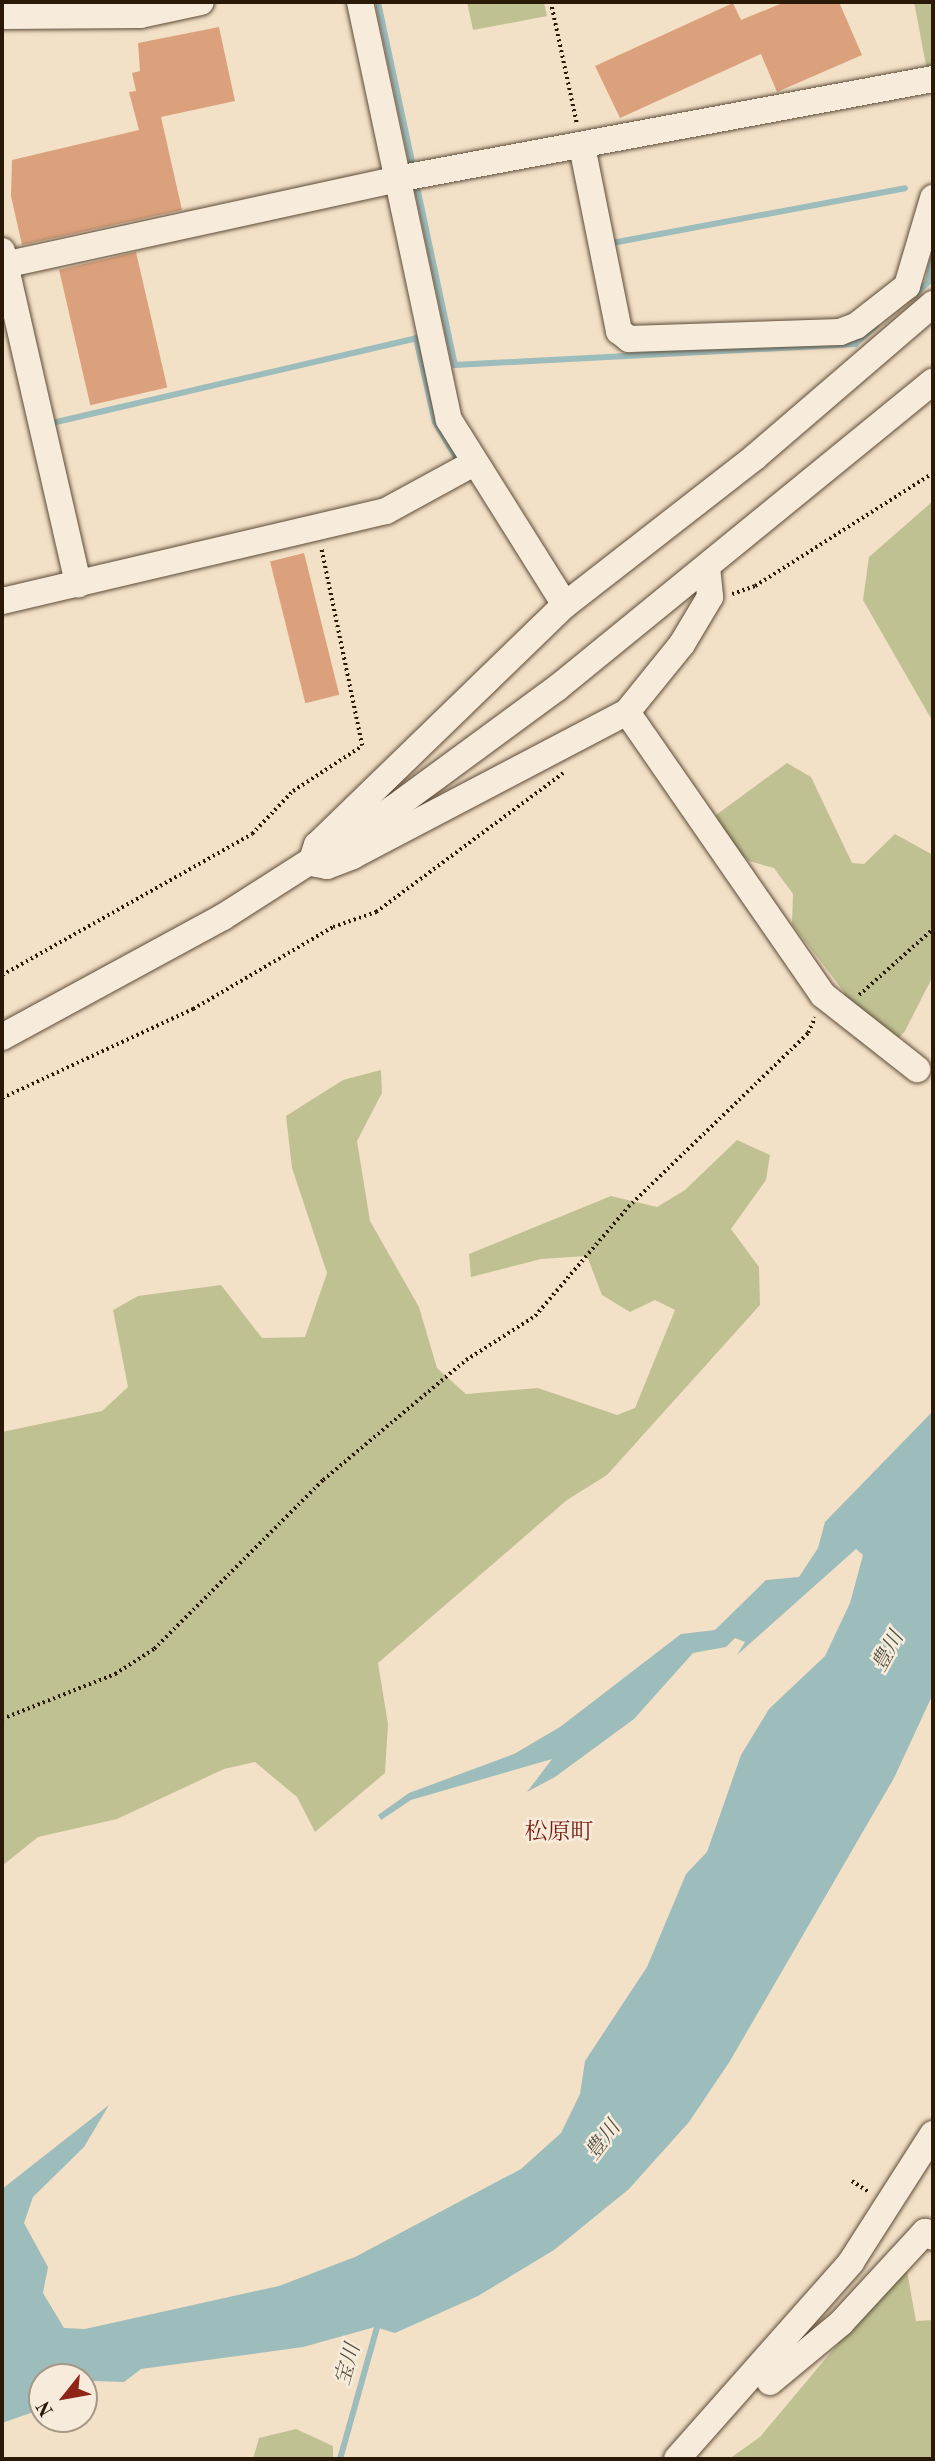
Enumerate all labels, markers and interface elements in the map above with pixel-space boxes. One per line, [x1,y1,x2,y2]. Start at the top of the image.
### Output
water label: 豊川 [868,1628,910,1676]
district label: 松原町 [525,1819,593,1847]
water label: 豊川 [581,2117,627,2165]
water label: 宝川 [331,2341,367,2389]
north arrow [28,2363,98,2433]
text: N [34,2397,58,2419]

